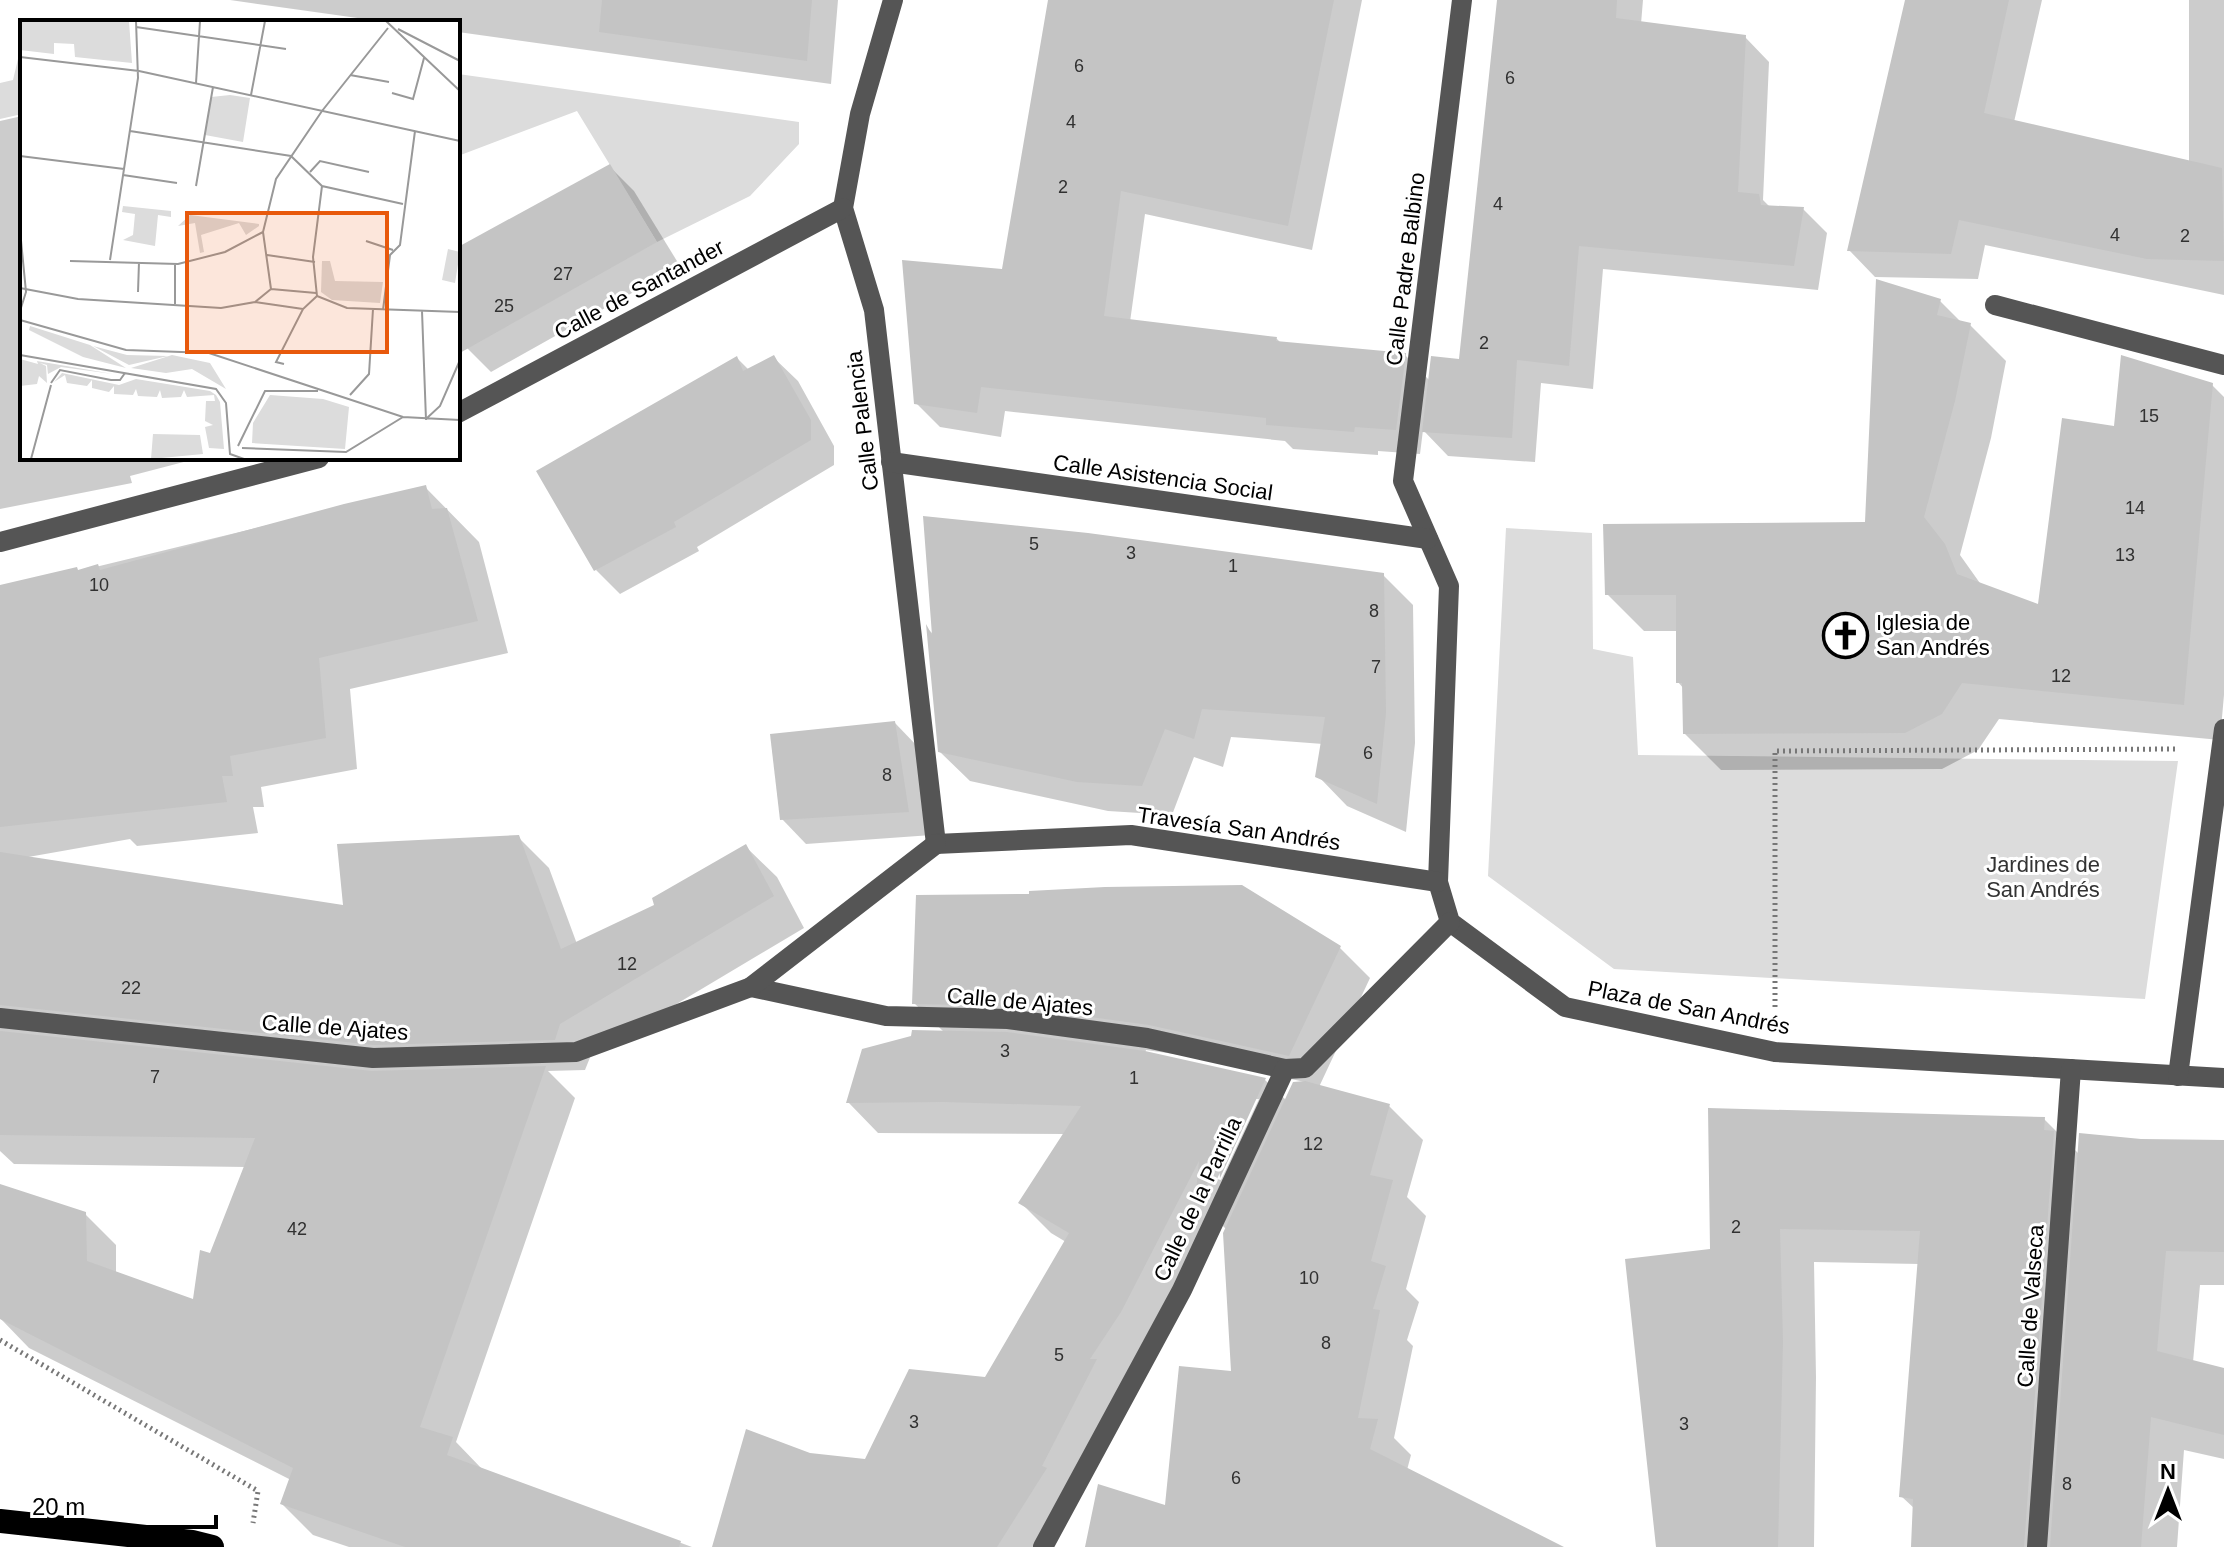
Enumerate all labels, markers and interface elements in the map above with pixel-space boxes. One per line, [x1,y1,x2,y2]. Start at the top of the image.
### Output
inset map [20,20,460,460]
house number: 6 [1074,56,1084,76]
house number: 6 [1505,68,1515,88]
house number: 4 [1066,112,1076,132]
street label: Calle Padre Balbino [1381,171,1430,367]
house number: 2 [1058,177,1068,197]
house number: 4 [1493,194,1503,214]
house number: 4 [2110,225,2120,245]
house number: 2 [2180,226,2190,246]
street label: Calle de Santander [550,234,728,345]
house number: 27 [553,264,573,284]
house number: 25 [494,296,514,316]
house number: 2 [1479,333,1489,353]
street label: Calle Palencia [841,349,883,492]
house number: 15 [2139,406,2159,426]
street label: Calle Asistencia Social [1052,450,1274,505]
house number: 14 [2125,498,2145,518]
house number: 5 [1029,534,1039,554]
house number: 3 [1126,543,1136,563]
house number: 13 [2115,545,2135,565]
house number: 1 [1228,556,1238,576]
house number: 10 [89,575,109,595]
house number: 8 [1369,601,1379,621]
place label: Iglesia de San Andrés [1876,610,1990,660]
church icon: Iglesia de San Andrés [1821,611,1869,659]
house number: 7 [1371,657,1381,677]
house number: 12 [2051,666,2071,686]
house number: 6 [1363,743,1373,763]
house number: 8 [882,765,892,785]
street label: Travesía San Andrés [1136,802,1342,855]
park label: Jardines de San Andrés [1986,852,2100,902]
house number: 12 [617,954,637,974]
street label: Plaza de San Andrés [1586,976,1792,1039]
house number: 22 [121,978,141,998]
street label: Calle de Ajates [946,983,1094,1020]
street label: Calle de Ajates [261,1010,409,1045]
house number: 3 [1000,1041,1010,1061]
house number: 7 [150,1067,160,1087]
house number: 1 [1129,1068,1139,1088]
street label: Calle de la Parrilla [1148,1112,1247,1285]
house number: 12 [1303,1134,1323,1154]
house number: 2 [1731,1217,1741,1237]
house number: 42 [287,1219,307,1239]
street label: Calle de Valseca [2012,1223,2049,1388]
house number: 10 [1299,1268,1319,1288]
house number: 8 [1321,1333,1331,1353]
house number: 5 [1054,1345,1064,1365]
house number: 3 [909,1412,919,1432]
house number: 3 [1679,1414,1689,1434]
north arrow [2128,1451,2208,1531]
text: N [2160,1459,2176,1484]
house number: 6 [1231,1468,1241,1488]
house number: 8 [2062,1474,2072,1494]
scale bar [20,1479,216,1529]
text: 20 m [32,1493,85,1520]

